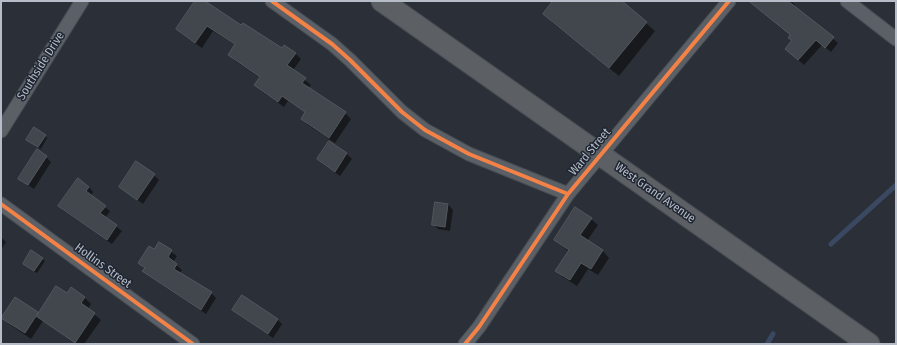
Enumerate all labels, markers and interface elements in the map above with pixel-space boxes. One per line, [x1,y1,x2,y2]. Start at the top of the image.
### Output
street label: Southside Drive [14,29,68,103]
street label: Ward Street [566,125,614,179]
street label: West Grand Avenue [612,160,698,226]
street label: Hollins Street [72,241,134,291]

